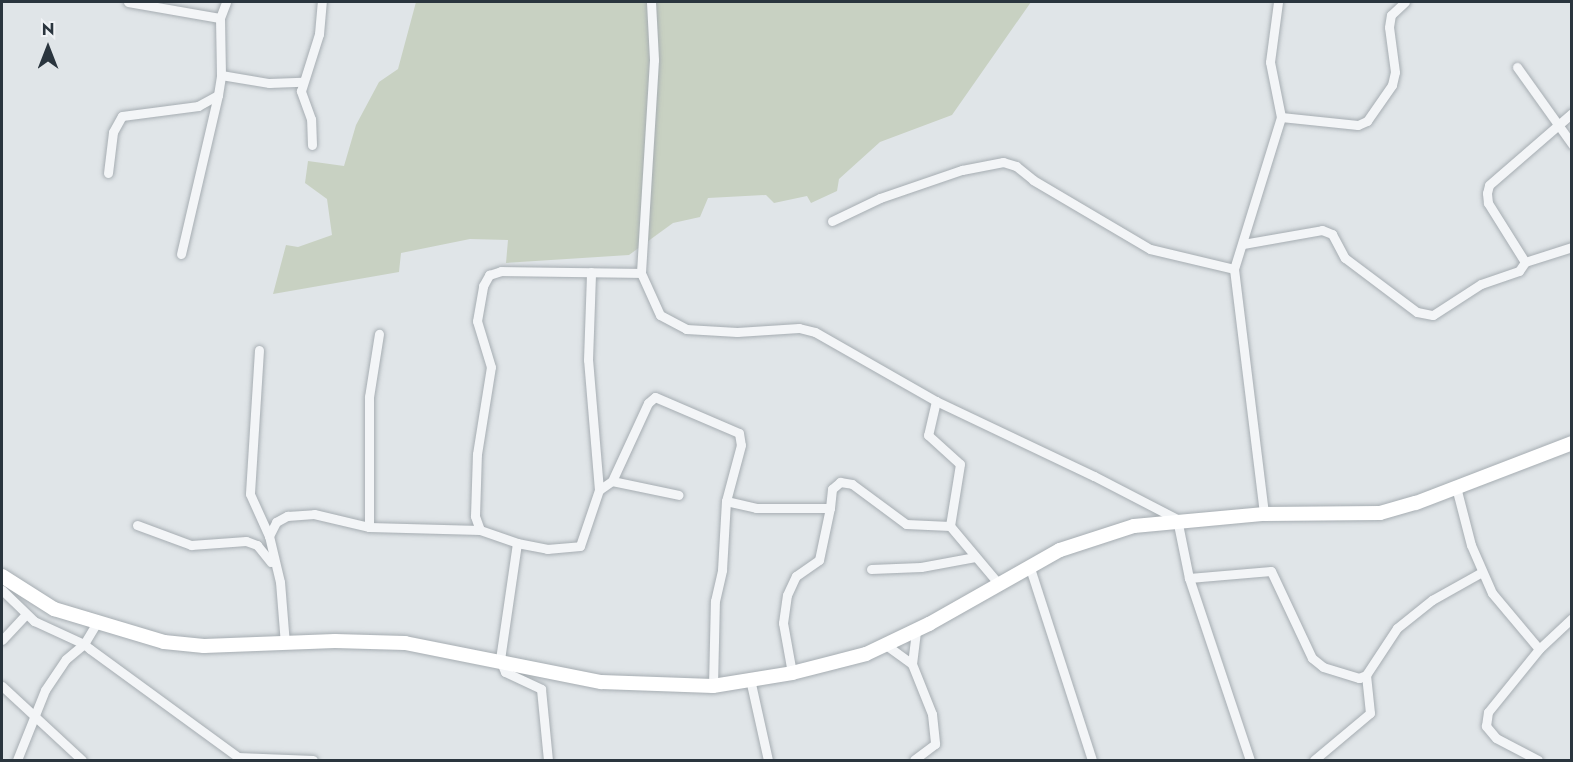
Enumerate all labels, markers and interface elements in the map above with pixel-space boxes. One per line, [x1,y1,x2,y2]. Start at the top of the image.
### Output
north arrow [18,18,78,78]
text: N [42,18,54,41]

